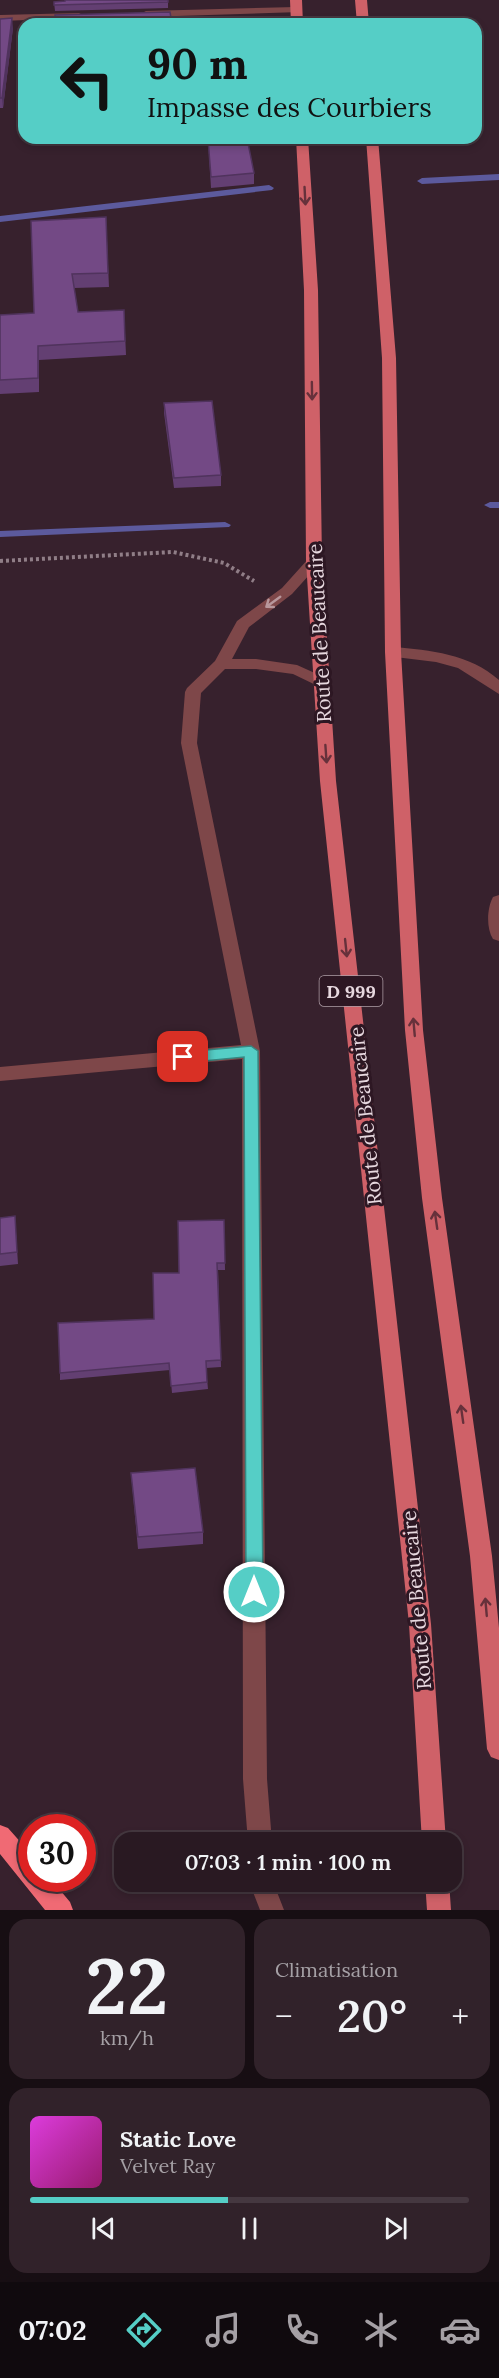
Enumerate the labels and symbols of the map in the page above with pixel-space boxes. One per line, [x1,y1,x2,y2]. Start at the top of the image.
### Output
one-way arrow [300,186,311,206]
one-way arrow [306,381,318,401]
street label: Route de Beaucaire [302,543,336,723]
one-way arrow [265,596,281,608]
one-way arrow [321,743,332,763]
one-way arrow [341,937,352,957]
road number: D 999 [320,976,382,1006]
one-way arrow [408,1017,419,1037]
street label: Route de Beaucaire [343,1025,387,1206]
pin [157,1031,208,1082]
one-way arrow [430,1211,441,1231]
one-way arrow [456,1404,467,1424]
street label: Route de Beaucaire [396,1509,436,1690]
position arrow [222,1560,286,1624]
one-way arrow [480,1598,491,1618]
speed limit sign: 30 [18,1814,96,1892]

